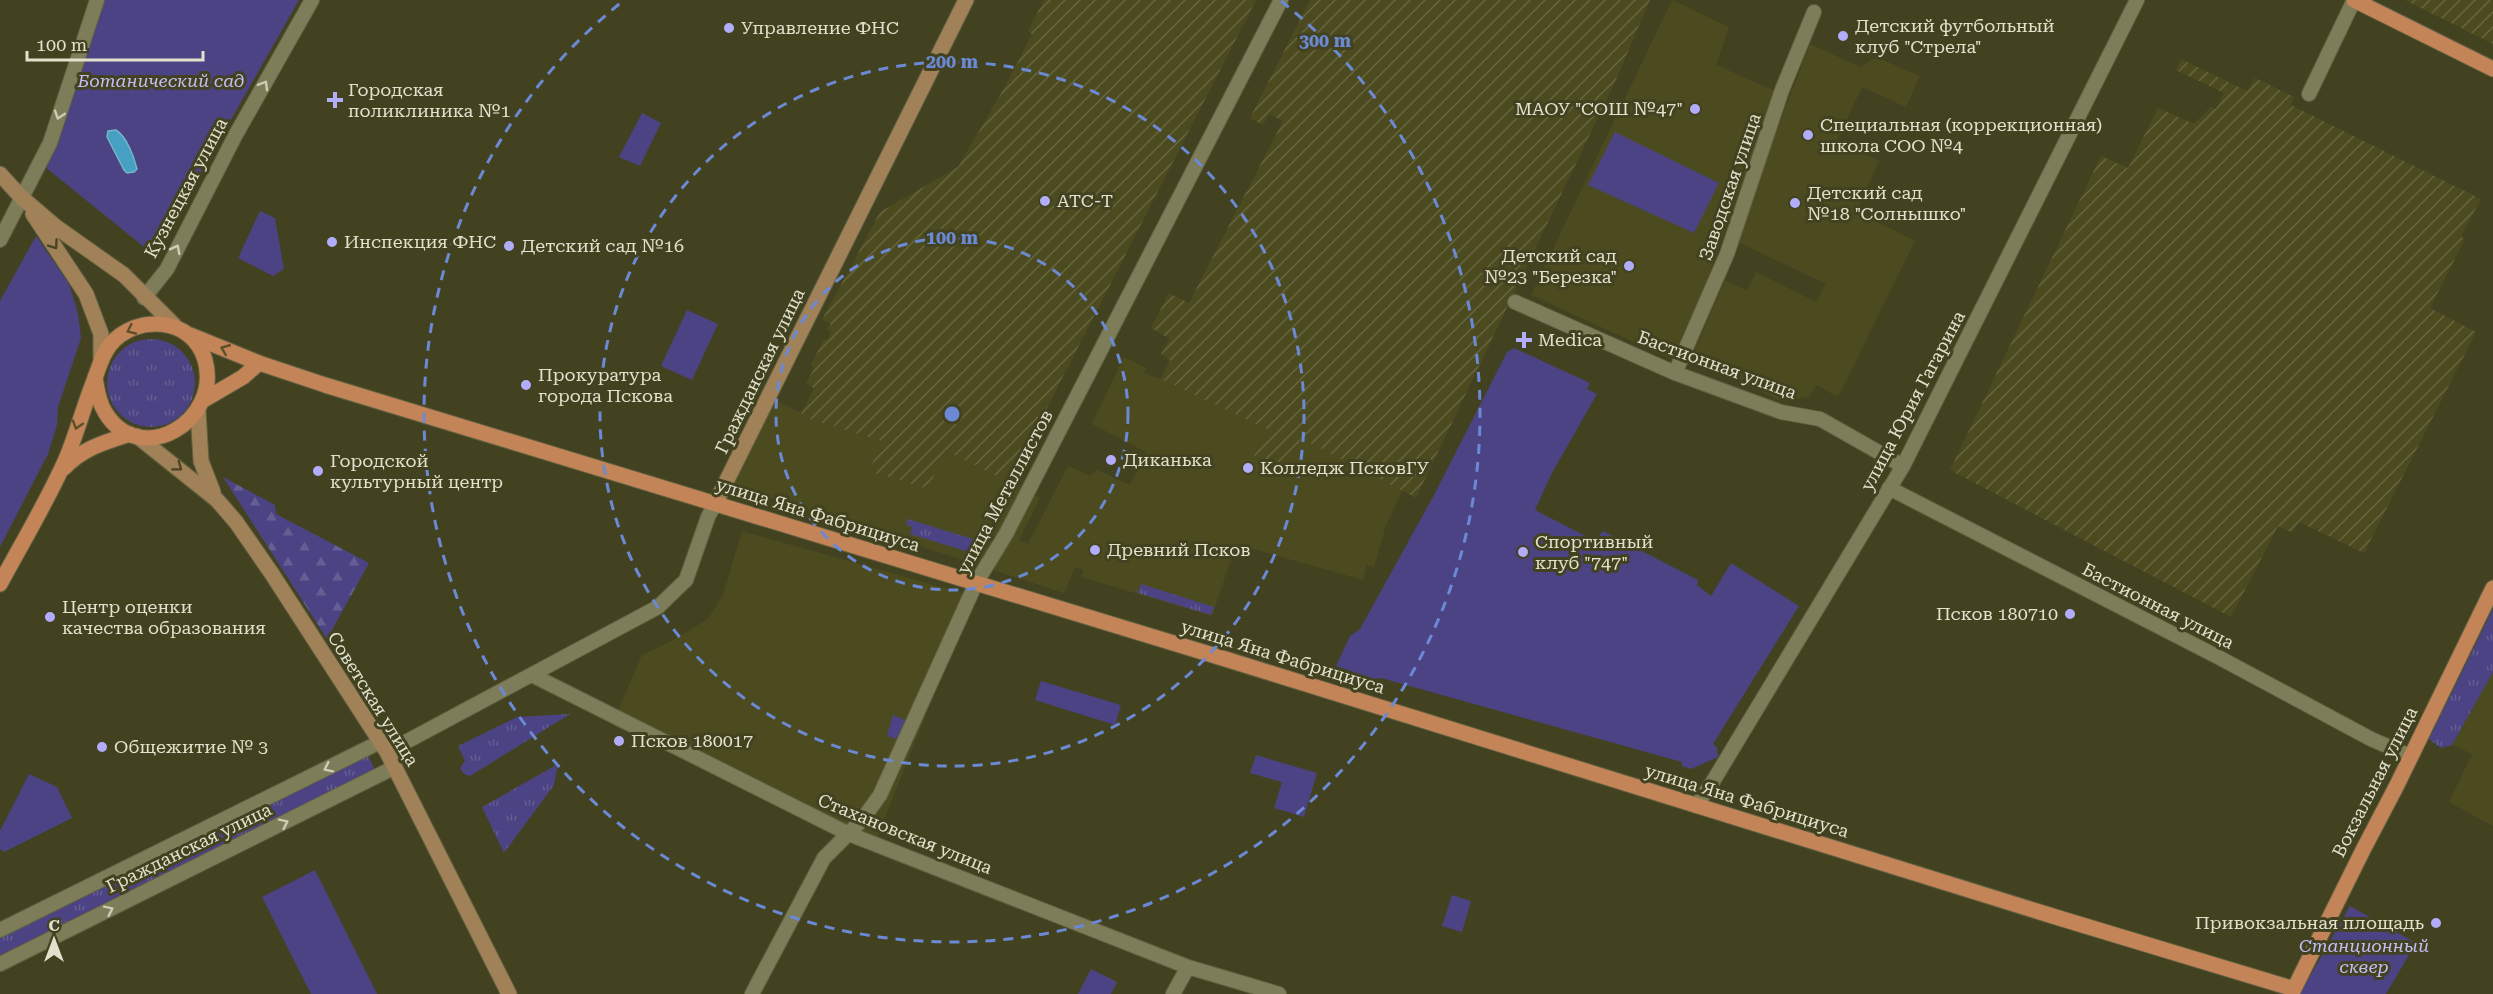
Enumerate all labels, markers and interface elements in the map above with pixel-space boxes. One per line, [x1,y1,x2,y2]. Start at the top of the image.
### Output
place label: Детский футбольный клуб "Стрела" [1855,15,2055,57]
place label: Управление ФНС [741,17,899,38]
marker: Управление ФНС [722,21,736,35]
scale bar [27,24,202,62]
marker: Детский футбольный клуб "Стрела" [1836,29,1850,43]
text: 300 m [1299,30,1352,51]
text: 100 m [36,34,87,55]
text: 200 m [926,51,979,72]
park label: Ботанический сад [77,70,244,91]
place label: Городская поликлиника №1 [348,79,511,121]
one-way arrow [257,81,269,91]
marker: Городская поликлиника №1 [326,91,344,109]
place label: МАОУ "СОШ №47" [1515,98,1683,119]
marker: МАОУ "СОШ №47" [1688,102,1702,116]
one-way arrow [54,109,66,120]
street label: Заводская улица [1694,110,1765,263]
street label: Кузнецкая улица [140,114,231,261]
place label: Специальная (коррекционная) школа СОО №4 [1820,114,2102,156]
marker: Специальная (коррекционная) школа СОО №4 [1801,128,1815,142]
place label: Детский сад №18 "Солнышко" [1807,182,1966,224]
place label: ATC-T [1057,190,1113,211]
marker: ATC-T [1038,194,1052,208]
marker: Детский сад №18 "Солнышко" [1788,196,1802,210]
text: 100 m [926,227,979,248]
place label: Инспекция ФНС [344,231,496,252]
marker: Инспекция ФНС [325,235,339,249]
place label: Детский сад №16 [521,235,684,256]
one-way arrow [47,239,58,250]
marker: Детский сад №16 [502,239,516,253]
one-way arrow [169,245,180,256]
place label: Детский сад №23 "Березка" [1484,245,1617,287]
marker: Детский сад №23 "Березка" [1622,259,1636,273]
street label: Гражданская улица [710,284,809,457]
street label: улица Юрия Гагарина [1856,307,1969,494]
one-way arrow [126,323,137,335]
street label: Бастионная улица [1635,326,1800,403]
place label: Medica [1538,329,1602,350]
marker: Medica [1515,331,1533,349]
one-way arrow [220,344,231,356]
place label: Прокуратура города Пскова [538,364,673,406]
marker: Прокуратура города Пскова [519,378,533,392]
centre of rings [942,404,962,424]
street label: улица Металлистов [952,406,1057,577]
one-way arrow [72,419,85,430]
place label: Диканька [1123,449,1212,470]
place label: Городской культурный центр [330,450,503,492]
marker: Диканька [1104,453,1118,467]
place label: Колледж ПсковГУ [1260,457,1430,478]
one-way arrow [171,460,182,471]
marker: Колледж ПсковГУ [1241,461,1255,475]
marker: Городской культурный центр [311,464,325,478]
street label: улица Яна Фабрициуса [714,473,923,556]
place label: Спортивный клуб "747" [1535,531,1653,573]
place label: Древний Псков [1107,539,1251,560]
marker: Древний Псков [1088,543,1102,557]
marker: Спортивный клуб "747" [1516,545,1530,559]
street label: Бастионная улица [2079,558,2238,653]
place label: Центр оценки качества образования [62,596,266,638]
place label: Псков 180710 [1936,603,2058,624]
marker: Псков 180710 [2063,607,2077,621]
marker: Центр оценки качества образования [43,610,57,624]
street label: улица Яна Фабрициуса [1179,615,1388,698]
street label: Советская улица [324,628,423,770]
street label: Вокзальная улица [2328,703,2422,860]
place label: Псков 180017 [631,730,753,751]
marker: Псков 180017 [612,734,626,748]
place label: Общежитие № 3 [114,736,268,757]
marker: Общежитие № 3 [95,740,109,754]
street label: улица Яна Фабрициуса [1643,759,1852,842]
one-way arrow [323,761,334,772]
street label: Стахановская улица [815,789,996,878]
street label: Гражданская улица [103,798,275,897]
one-way arrow [277,819,288,830]
one-way arrow [102,905,113,917]
north arrow [24,910,84,970]
place label: Привокзальная площадь [2195,912,2425,933]
text: С [48,916,60,935]
marker: Привокзальная площадь [2429,916,2443,930]
park label: Станционный сквер [2299,935,2429,977]

